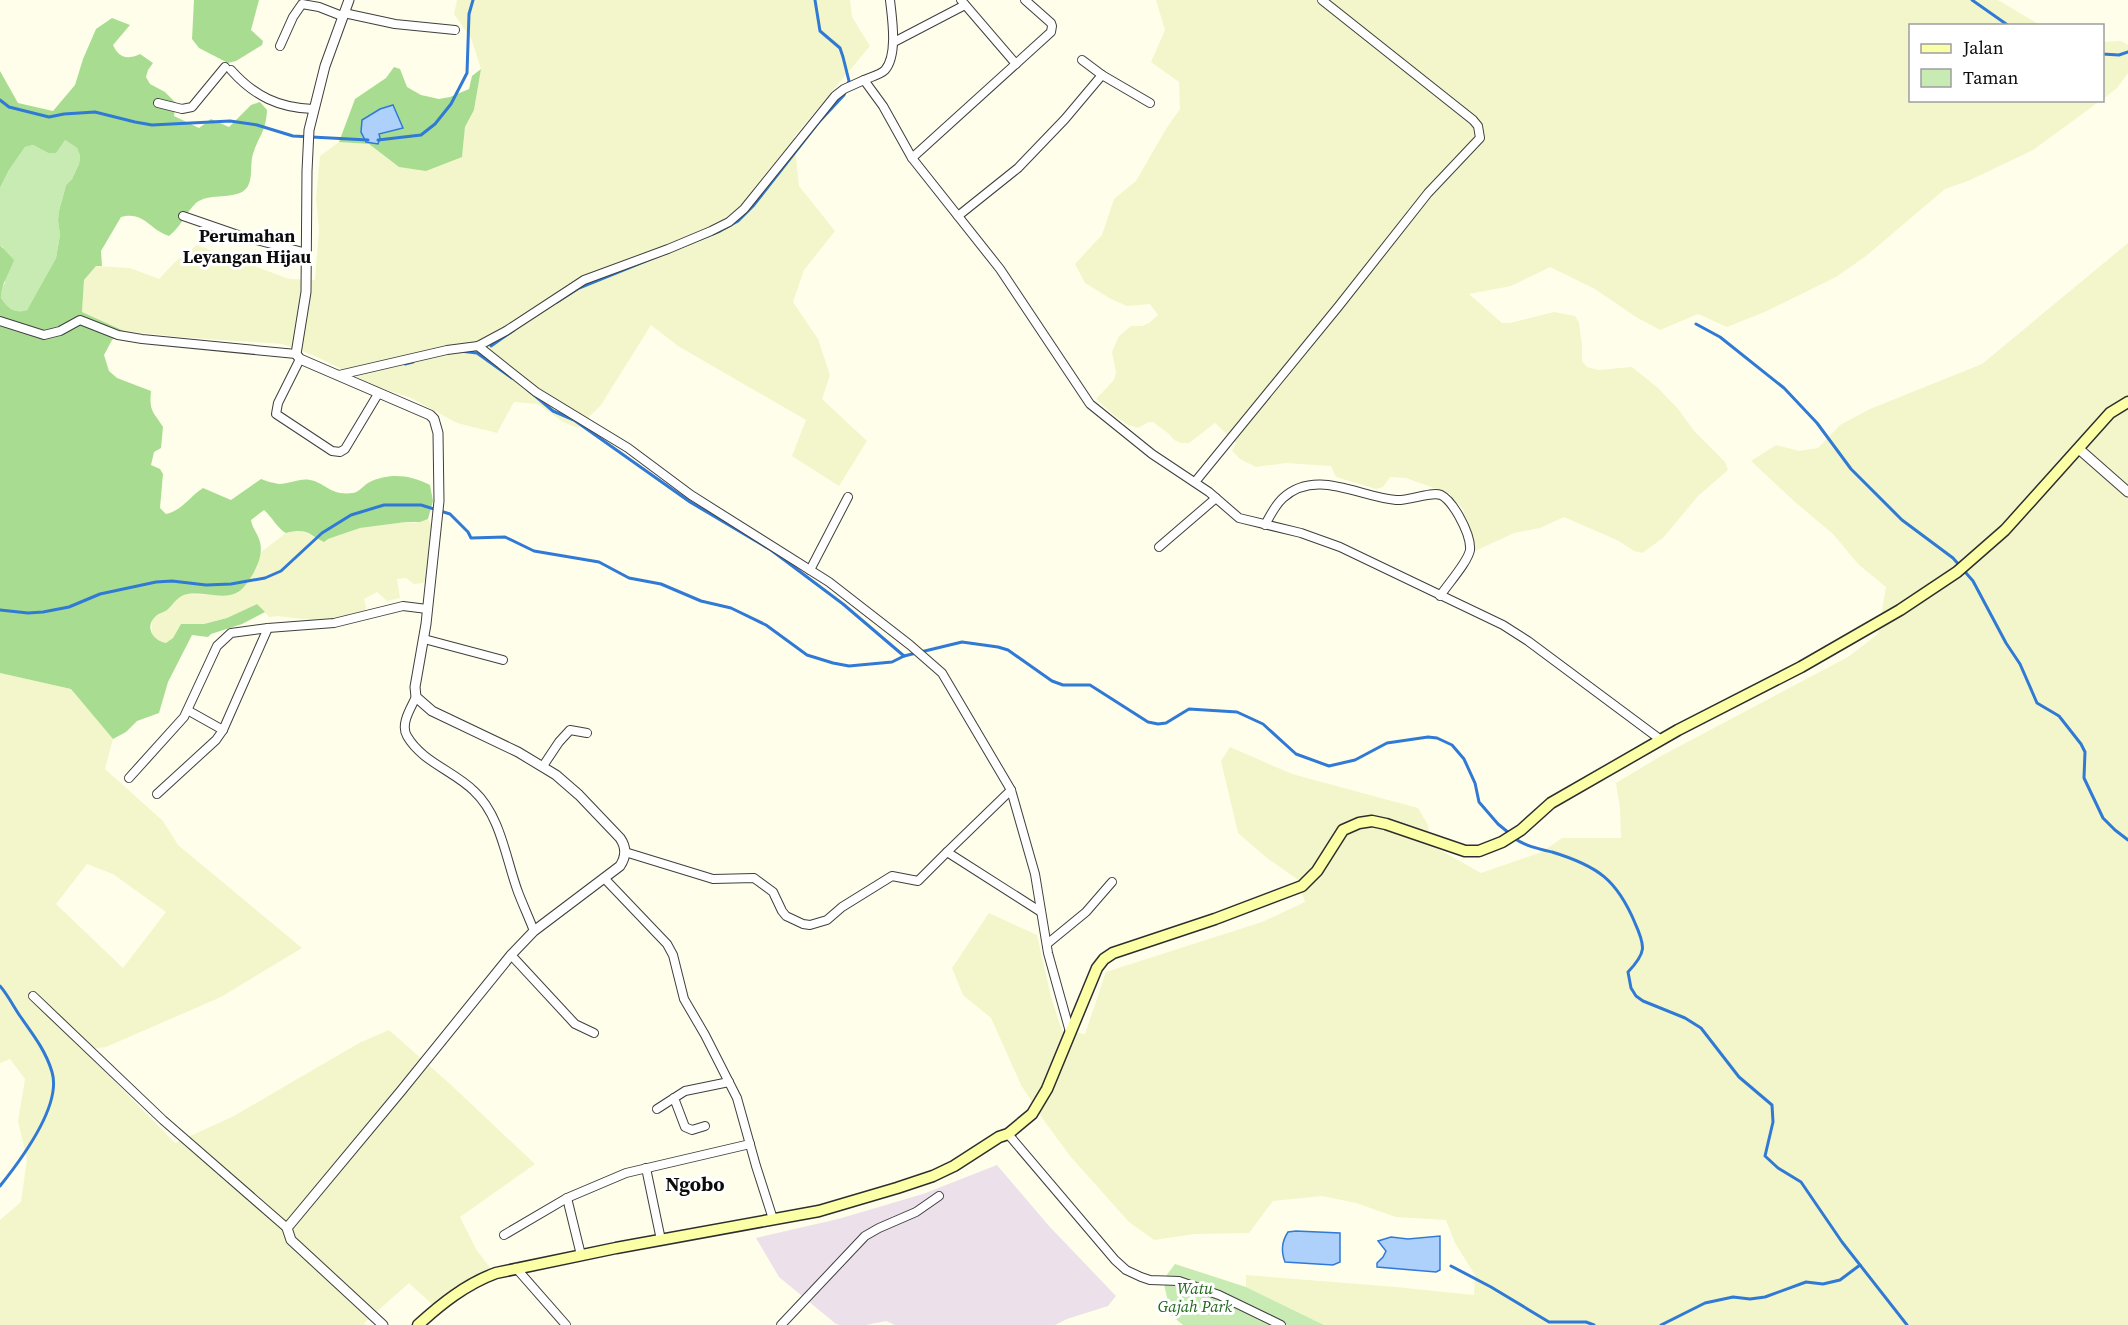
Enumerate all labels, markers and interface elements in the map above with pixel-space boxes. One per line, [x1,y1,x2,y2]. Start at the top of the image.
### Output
legend [1909,24,2104,102]
text: Jalan [1962,35,2004,60]
text: Taman [1963,65,2018,90]
district label: Perumahan Leyangan Hijau [183,223,311,269]
district label: Ngobo [665,1170,725,1198]
park label: Watu Gajah Park [1158,1277,1233,1317]

